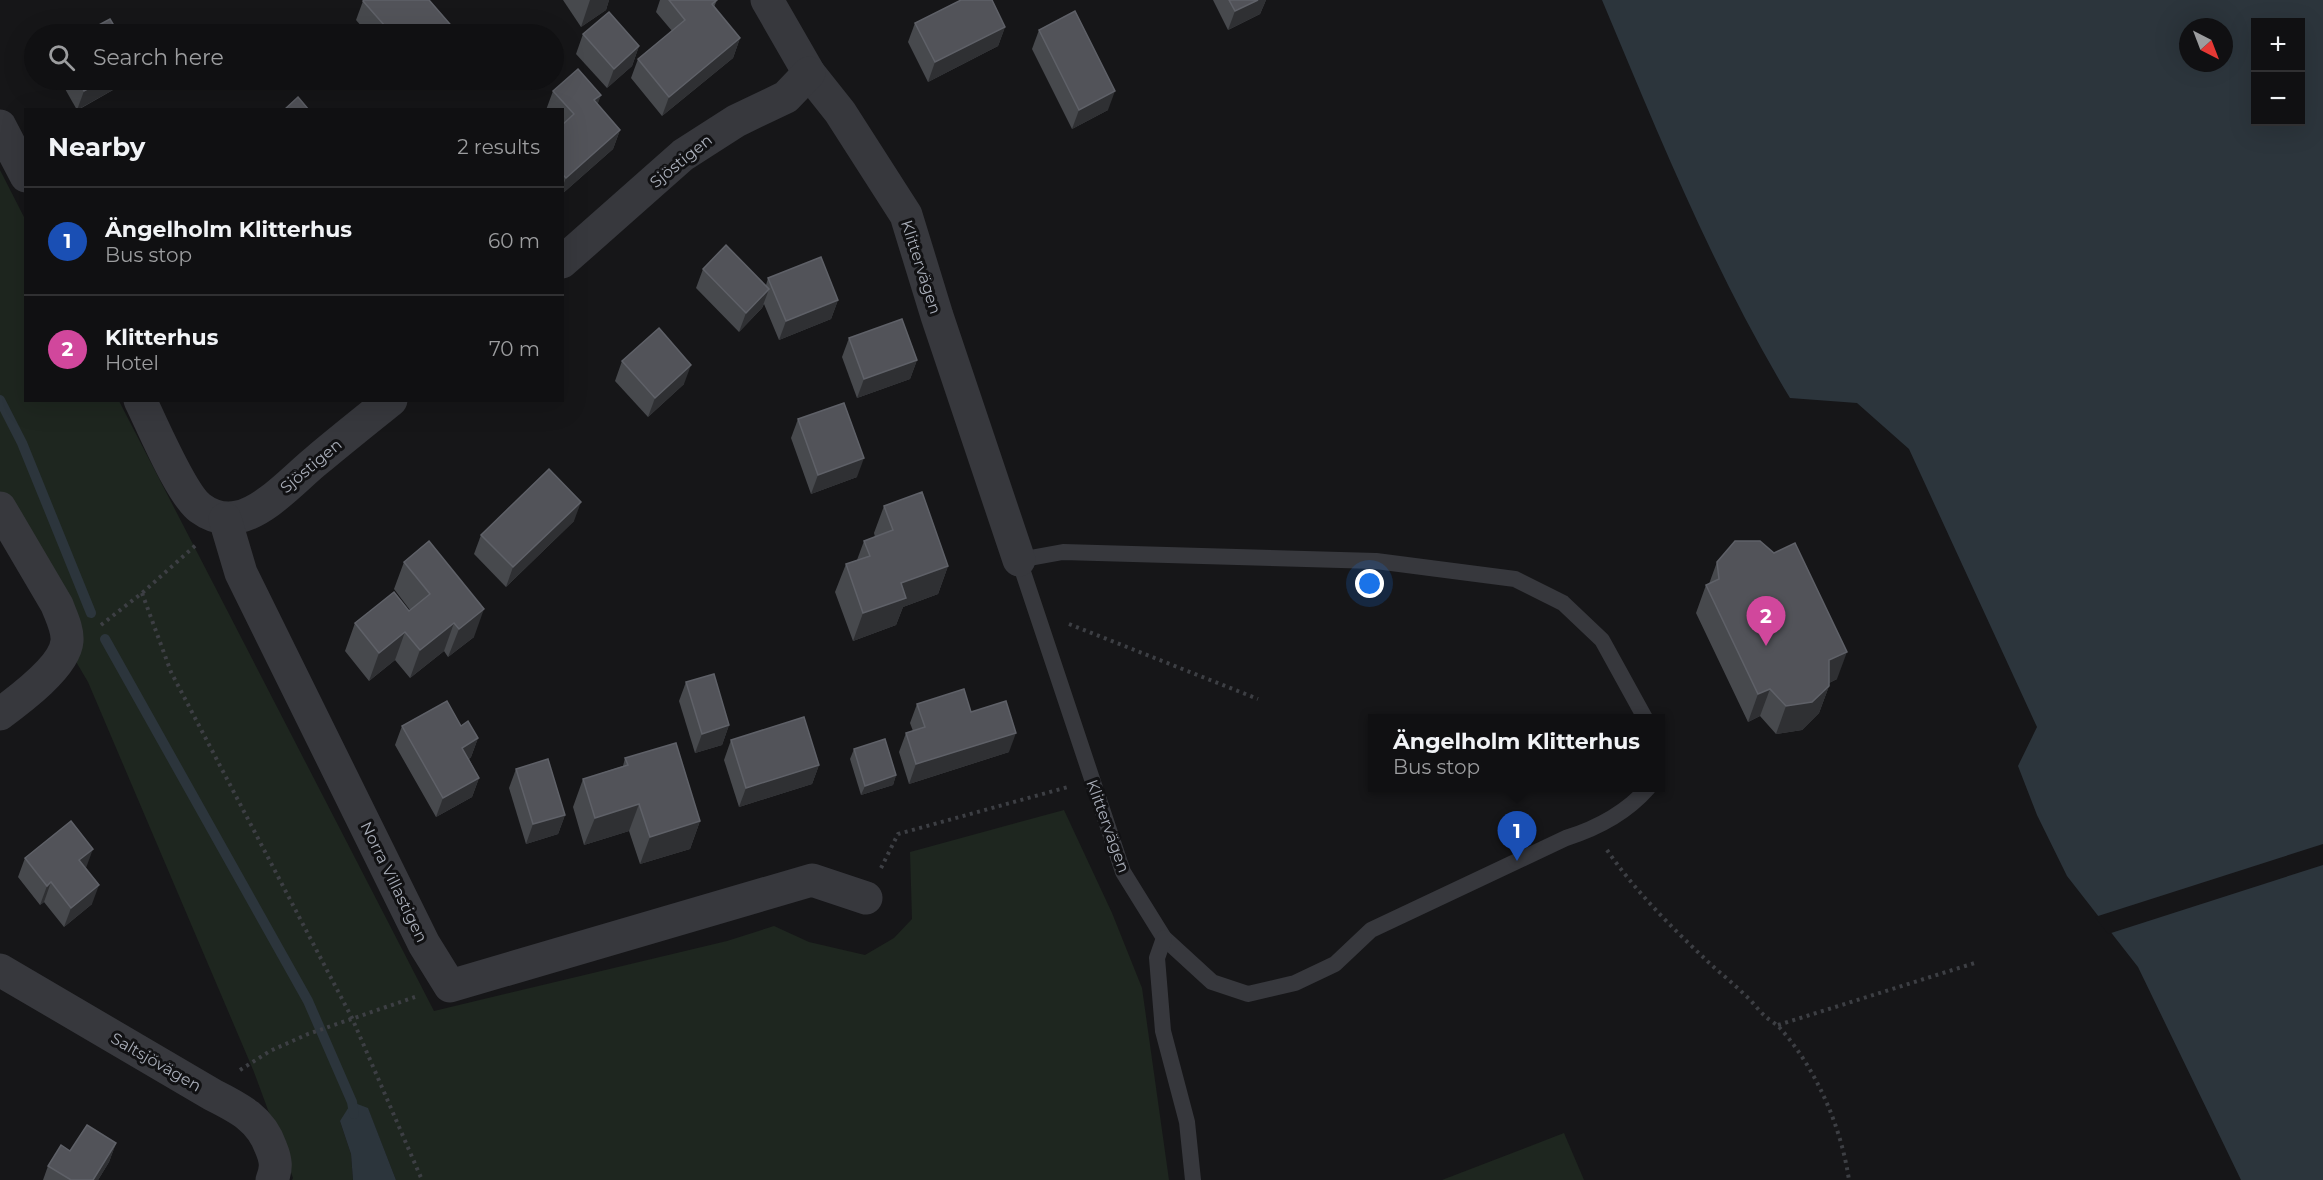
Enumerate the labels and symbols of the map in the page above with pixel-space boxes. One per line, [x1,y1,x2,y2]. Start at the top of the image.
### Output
north arrow [2179,18,2233,72]
street label: Sjöstigen [646,130,716,192]
street label: Klittervägen [897,218,945,316]
street label: Sjöstigen [276,435,346,497]
your location [1355,569,1384,598]
pin: 2 [1746,596,1786,646]
street label: Klittervägen [1082,777,1134,875]
pin: 1 [1498,812,1537,861]
street label: Norra Villastigen [357,819,431,945]
street label: Saltsjövägen [107,1028,205,1096]

